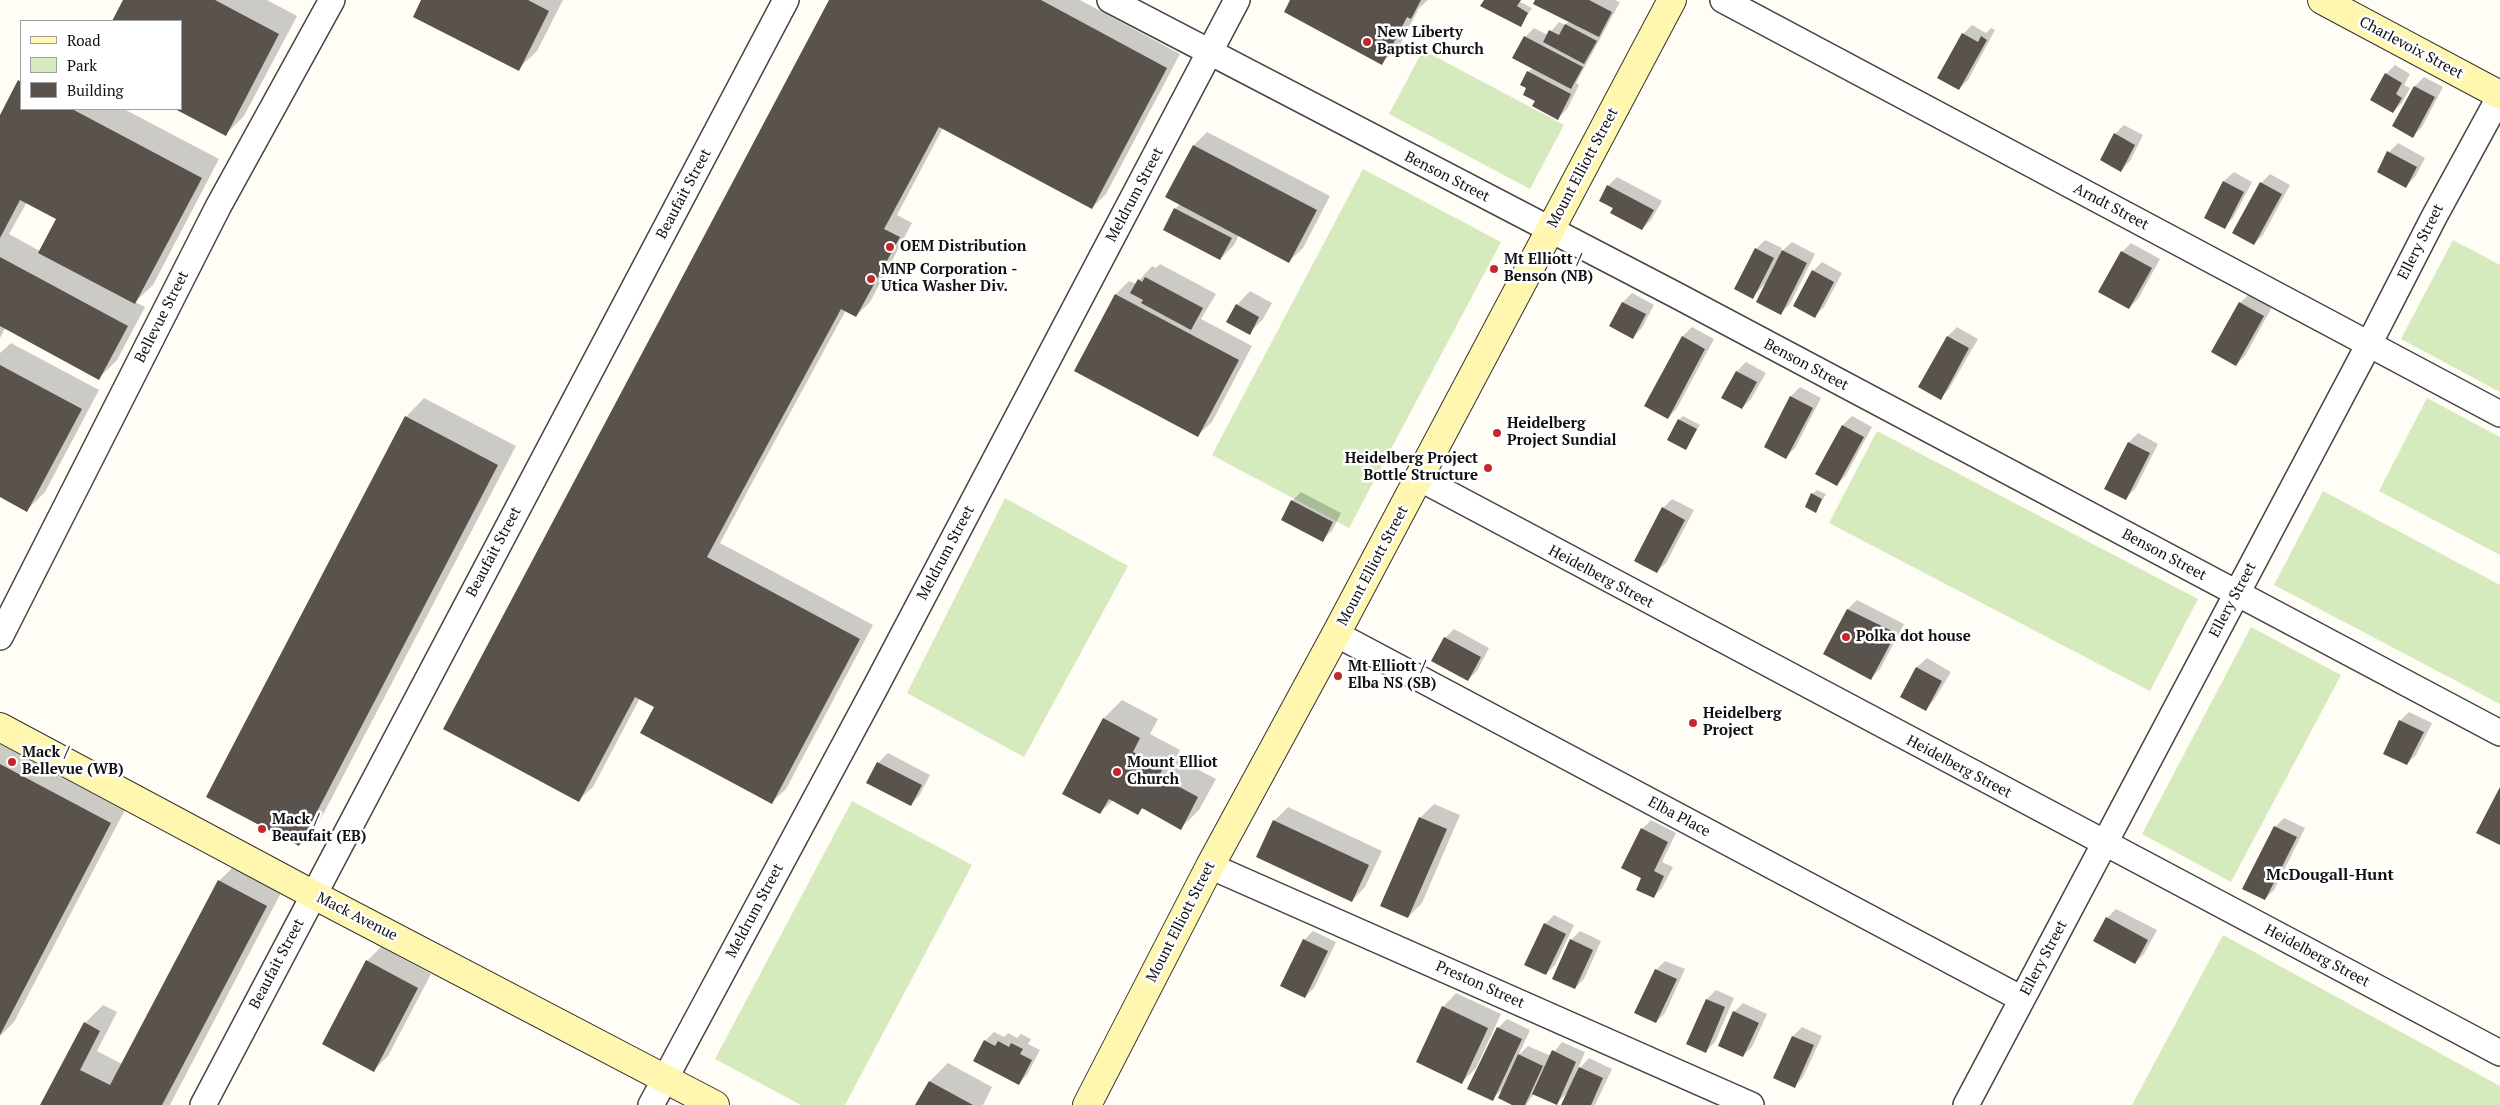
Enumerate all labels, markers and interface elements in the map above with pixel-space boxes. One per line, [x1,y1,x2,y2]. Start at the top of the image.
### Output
street label: Charlevoix Street [2356,13,2466,83]
legend [20,20,182,110]
place label: New Liberty Baptist Church [1377,24,1484,59]
text: Road [67,30,100,50]
marker: New Liberty Baptist Church [1361,36,1373,48]
text: Park [67,55,97,75]
text: Building [67,80,124,100]
street label: Mount Elliott Street [1544,105,1622,231]
street label: Meldrum Street [1103,145,1167,245]
street label: Beaufait Street [653,146,715,242]
street label: Benson Street [1401,148,1493,206]
street label: Arndt Street [2070,180,2152,234]
street label: Ellery Street [2394,201,2448,283]
place label: OEM Distribution [900,238,1026,256]
marker: OEM Distribution [884,241,896,253]
place label: Mt Elliott / Benson (NB) [1504,251,1593,286]
place label: MNP Corporation - Utica Washer Div. [881,261,1017,296]
marker: Mt Elliott / Benson (NB) [1488,263,1500,275]
street label: Bellevue Street [131,268,193,366]
marker: MNP Corporation - Utica Washer Div. [865,273,877,285]
street label: Benson Street [1761,335,1851,395]
place label: Heidelberg Project Sundial [1507,415,1617,450]
marker: Heidelberg Project Sundial [1491,427,1503,439]
place label: Heidelberg Project Bottle Structure [1345,450,1478,485]
marker: Heidelberg Project Bottle Structure [1482,462,1494,474]
street label: Meldrum Street [914,503,978,603]
street label: Mount Elliott Street [1334,503,1412,629]
street label: Beaufait Street [463,504,525,600]
street label: Benson Street [2119,525,2209,585]
street label: Heidelberg Street [1545,542,1657,612]
street label: Ellery Street [2206,559,2260,641]
place label: Polka dot house [1856,628,1971,646]
marker: Polka dot house [1840,631,1852,643]
place label: Mt Elliott / Elba NS (SB) [1348,658,1436,693]
marker: Mt Elliott / Elba NS (SB) [1332,670,1344,682]
place label: Heidelberg Project [1703,705,1781,740]
marker: Heidelberg Project [1687,717,1699,729]
street label: Heidelberg Street [1903,732,2015,802]
place label: Mack / Bellevue (WB) [22,744,124,779]
place label: Mount Elliot Church [1127,754,1218,789]
marker: Mack / Bellevue (WB) [6,756,18,768]
marker: Mount Elliot Church [1111,766,1123,778]
street label: Elba Place [1645,793,1713,841]
place label: Mack / Beaufait (EB) [272,811,366,846]
marker: Mack / Beaufait (EB) [256,823,268,835]
street label: Mount Elliott Street [1143,859,1219,985]
street label: Meldrum Street [723,861,787,961]
district label: McDougall-Hunt [2266,865,2394,885]
street label: Mack Avenue [314,889,400,945]
street label: Beaufait Street [246,916,308,1012]
street label: Ellery Street [2017,917,2071,999]
street label: Heidelberg Street [2261,921,2373,991]
street label: Preston Street [1433,957,1527,1013]

